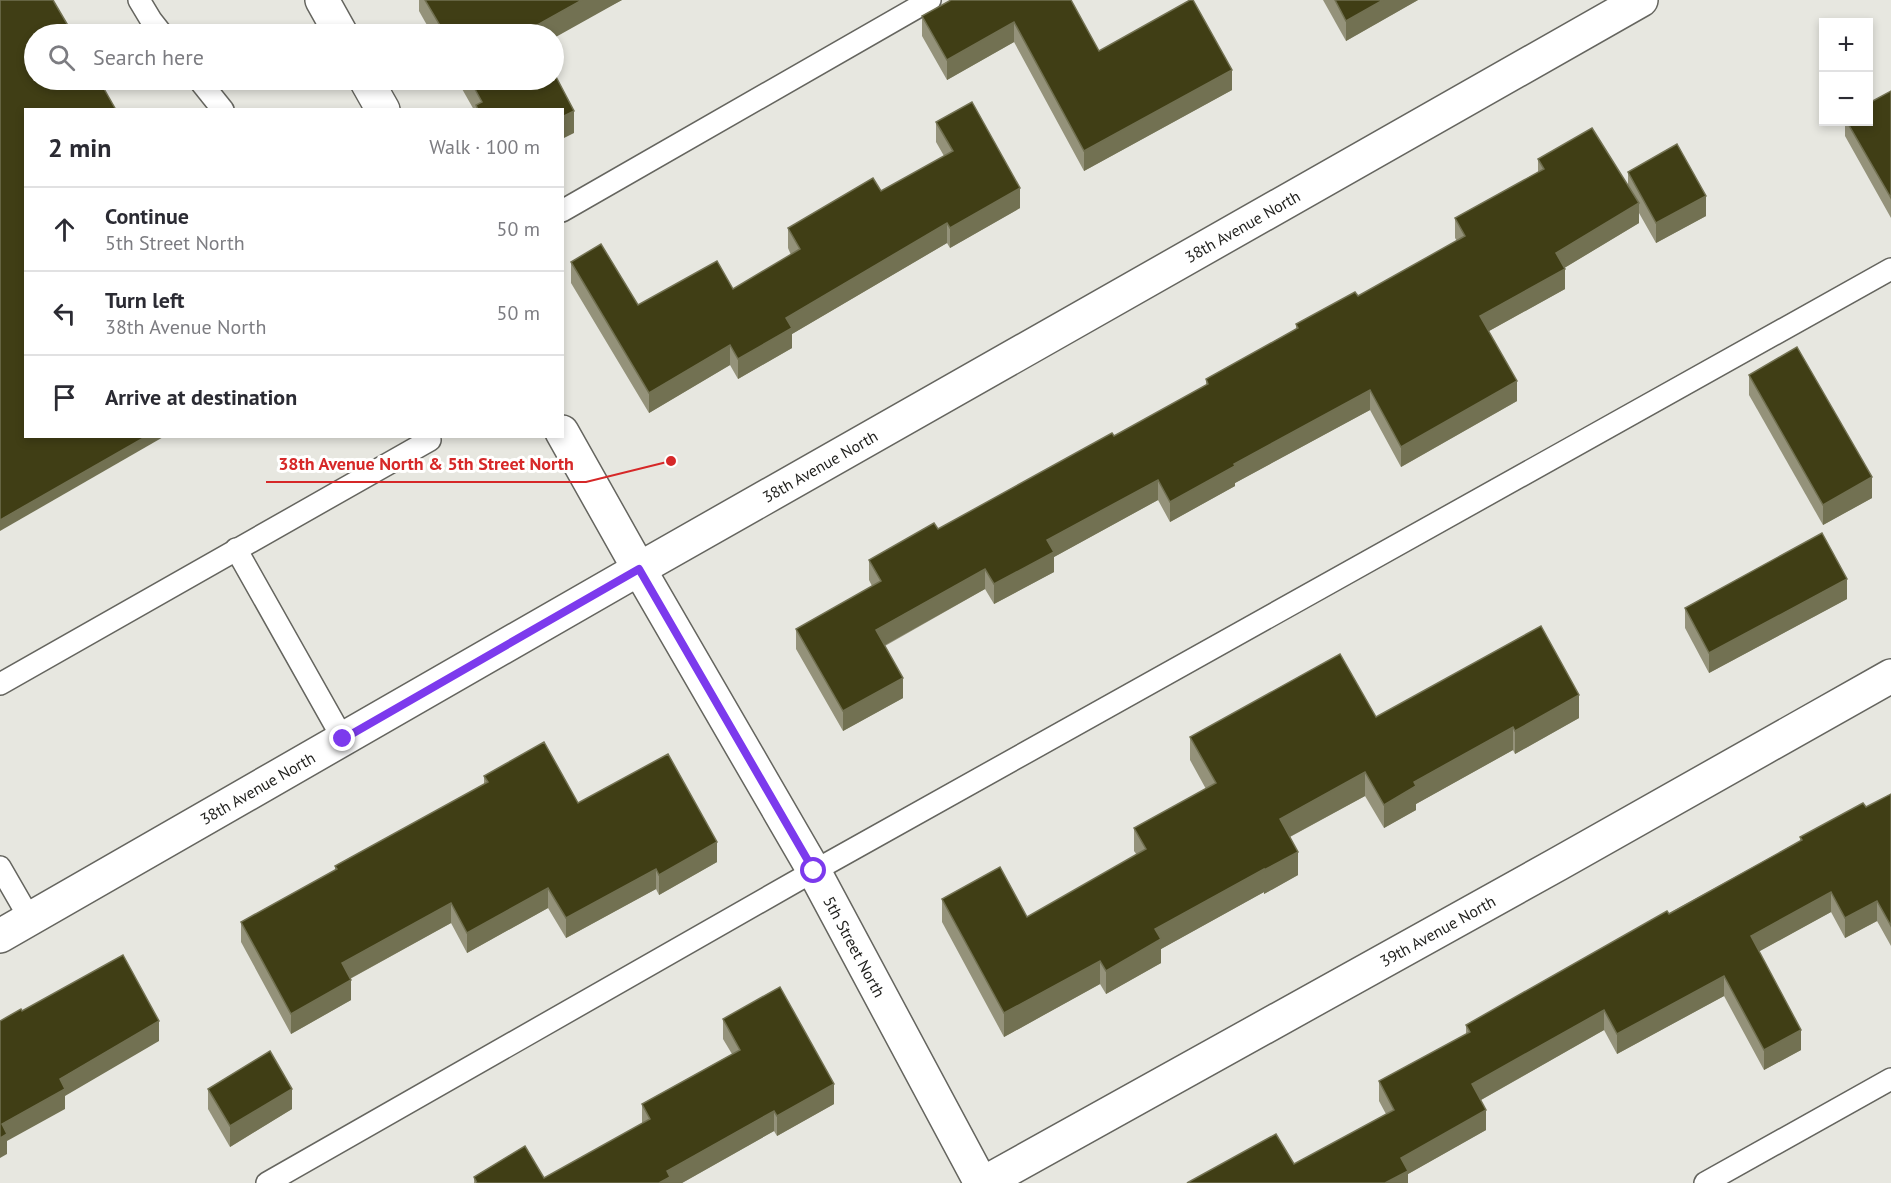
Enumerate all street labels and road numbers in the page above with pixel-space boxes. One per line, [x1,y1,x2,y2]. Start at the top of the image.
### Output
street label: 38th Avenue North [1181,186,1304,267]
street label: 38th Avenue North [759,426,881,507]
street label: 38th Avenue North [197,747,319,829]
street label: 39th Avenue North [1376,891,1499,971]
street label: 5th Street North [819,893,890,1001]

